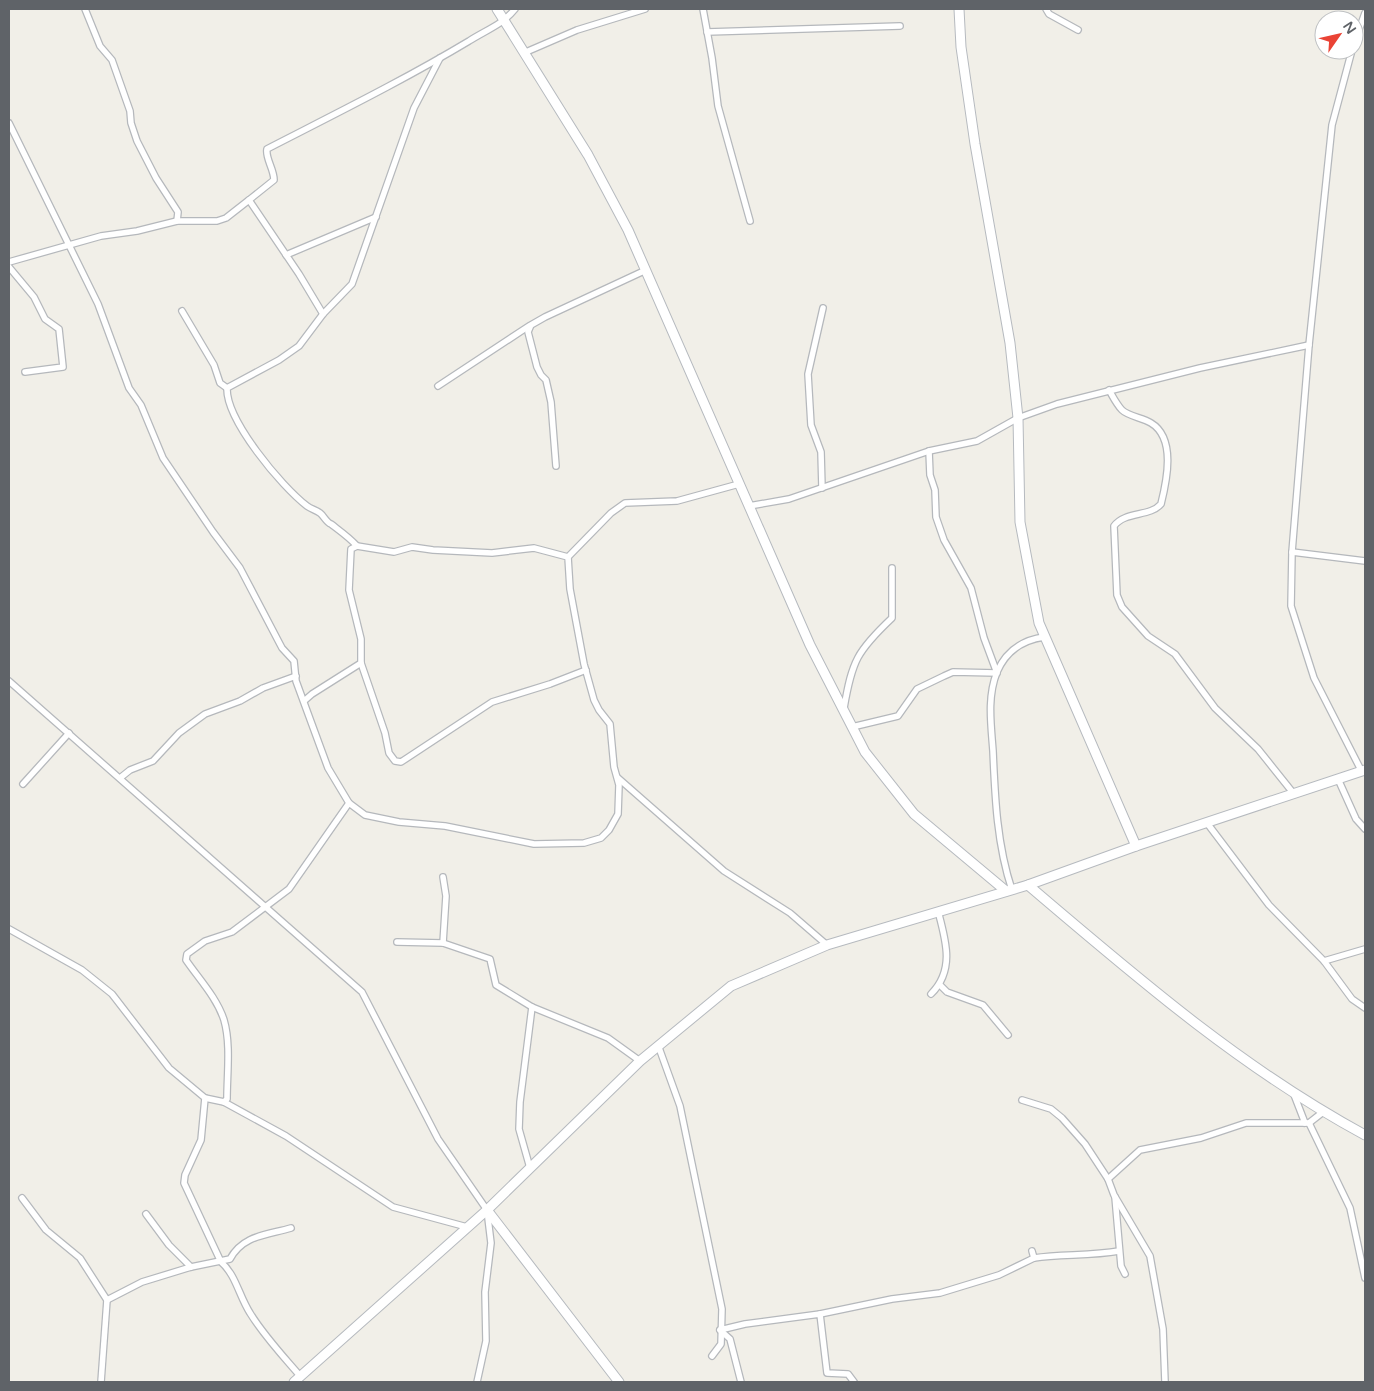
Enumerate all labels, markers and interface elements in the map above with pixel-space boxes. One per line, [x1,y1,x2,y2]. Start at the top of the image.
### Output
north arrow [1314,10,1364,60]
text: N [1339,19,1360,37]

